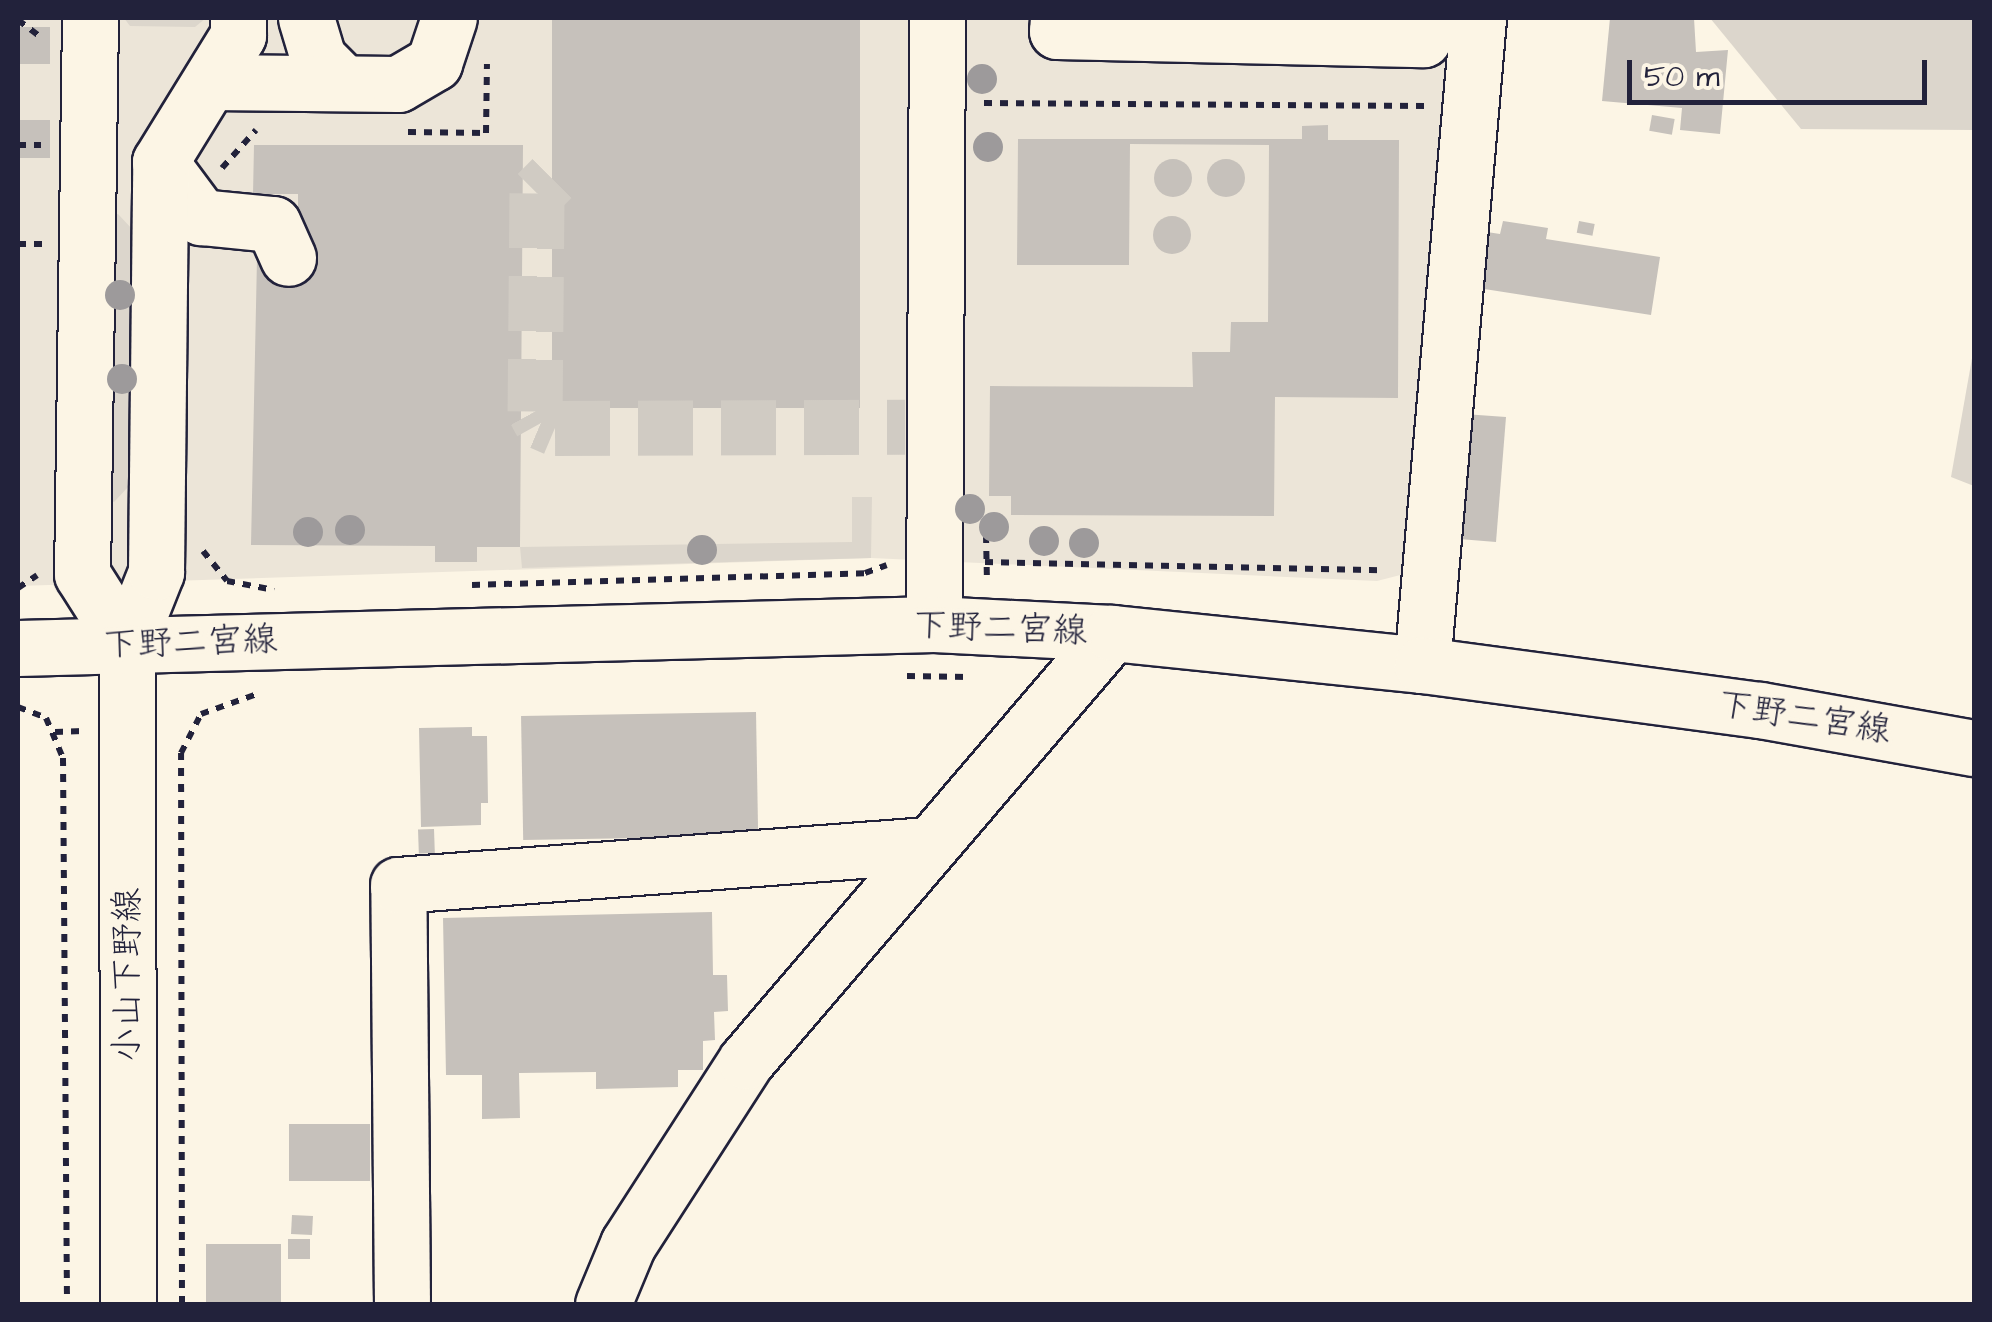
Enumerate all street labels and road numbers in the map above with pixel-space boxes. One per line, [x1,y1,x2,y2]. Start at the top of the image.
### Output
street label: 下野二宮線 [912,605,1088,653]
street label: 下野二宮線 [102,619,278,667]
street label: 下野二宮線 [1714,684,1894,752]
street label: 小山下野線 [107,888,149,1062]

